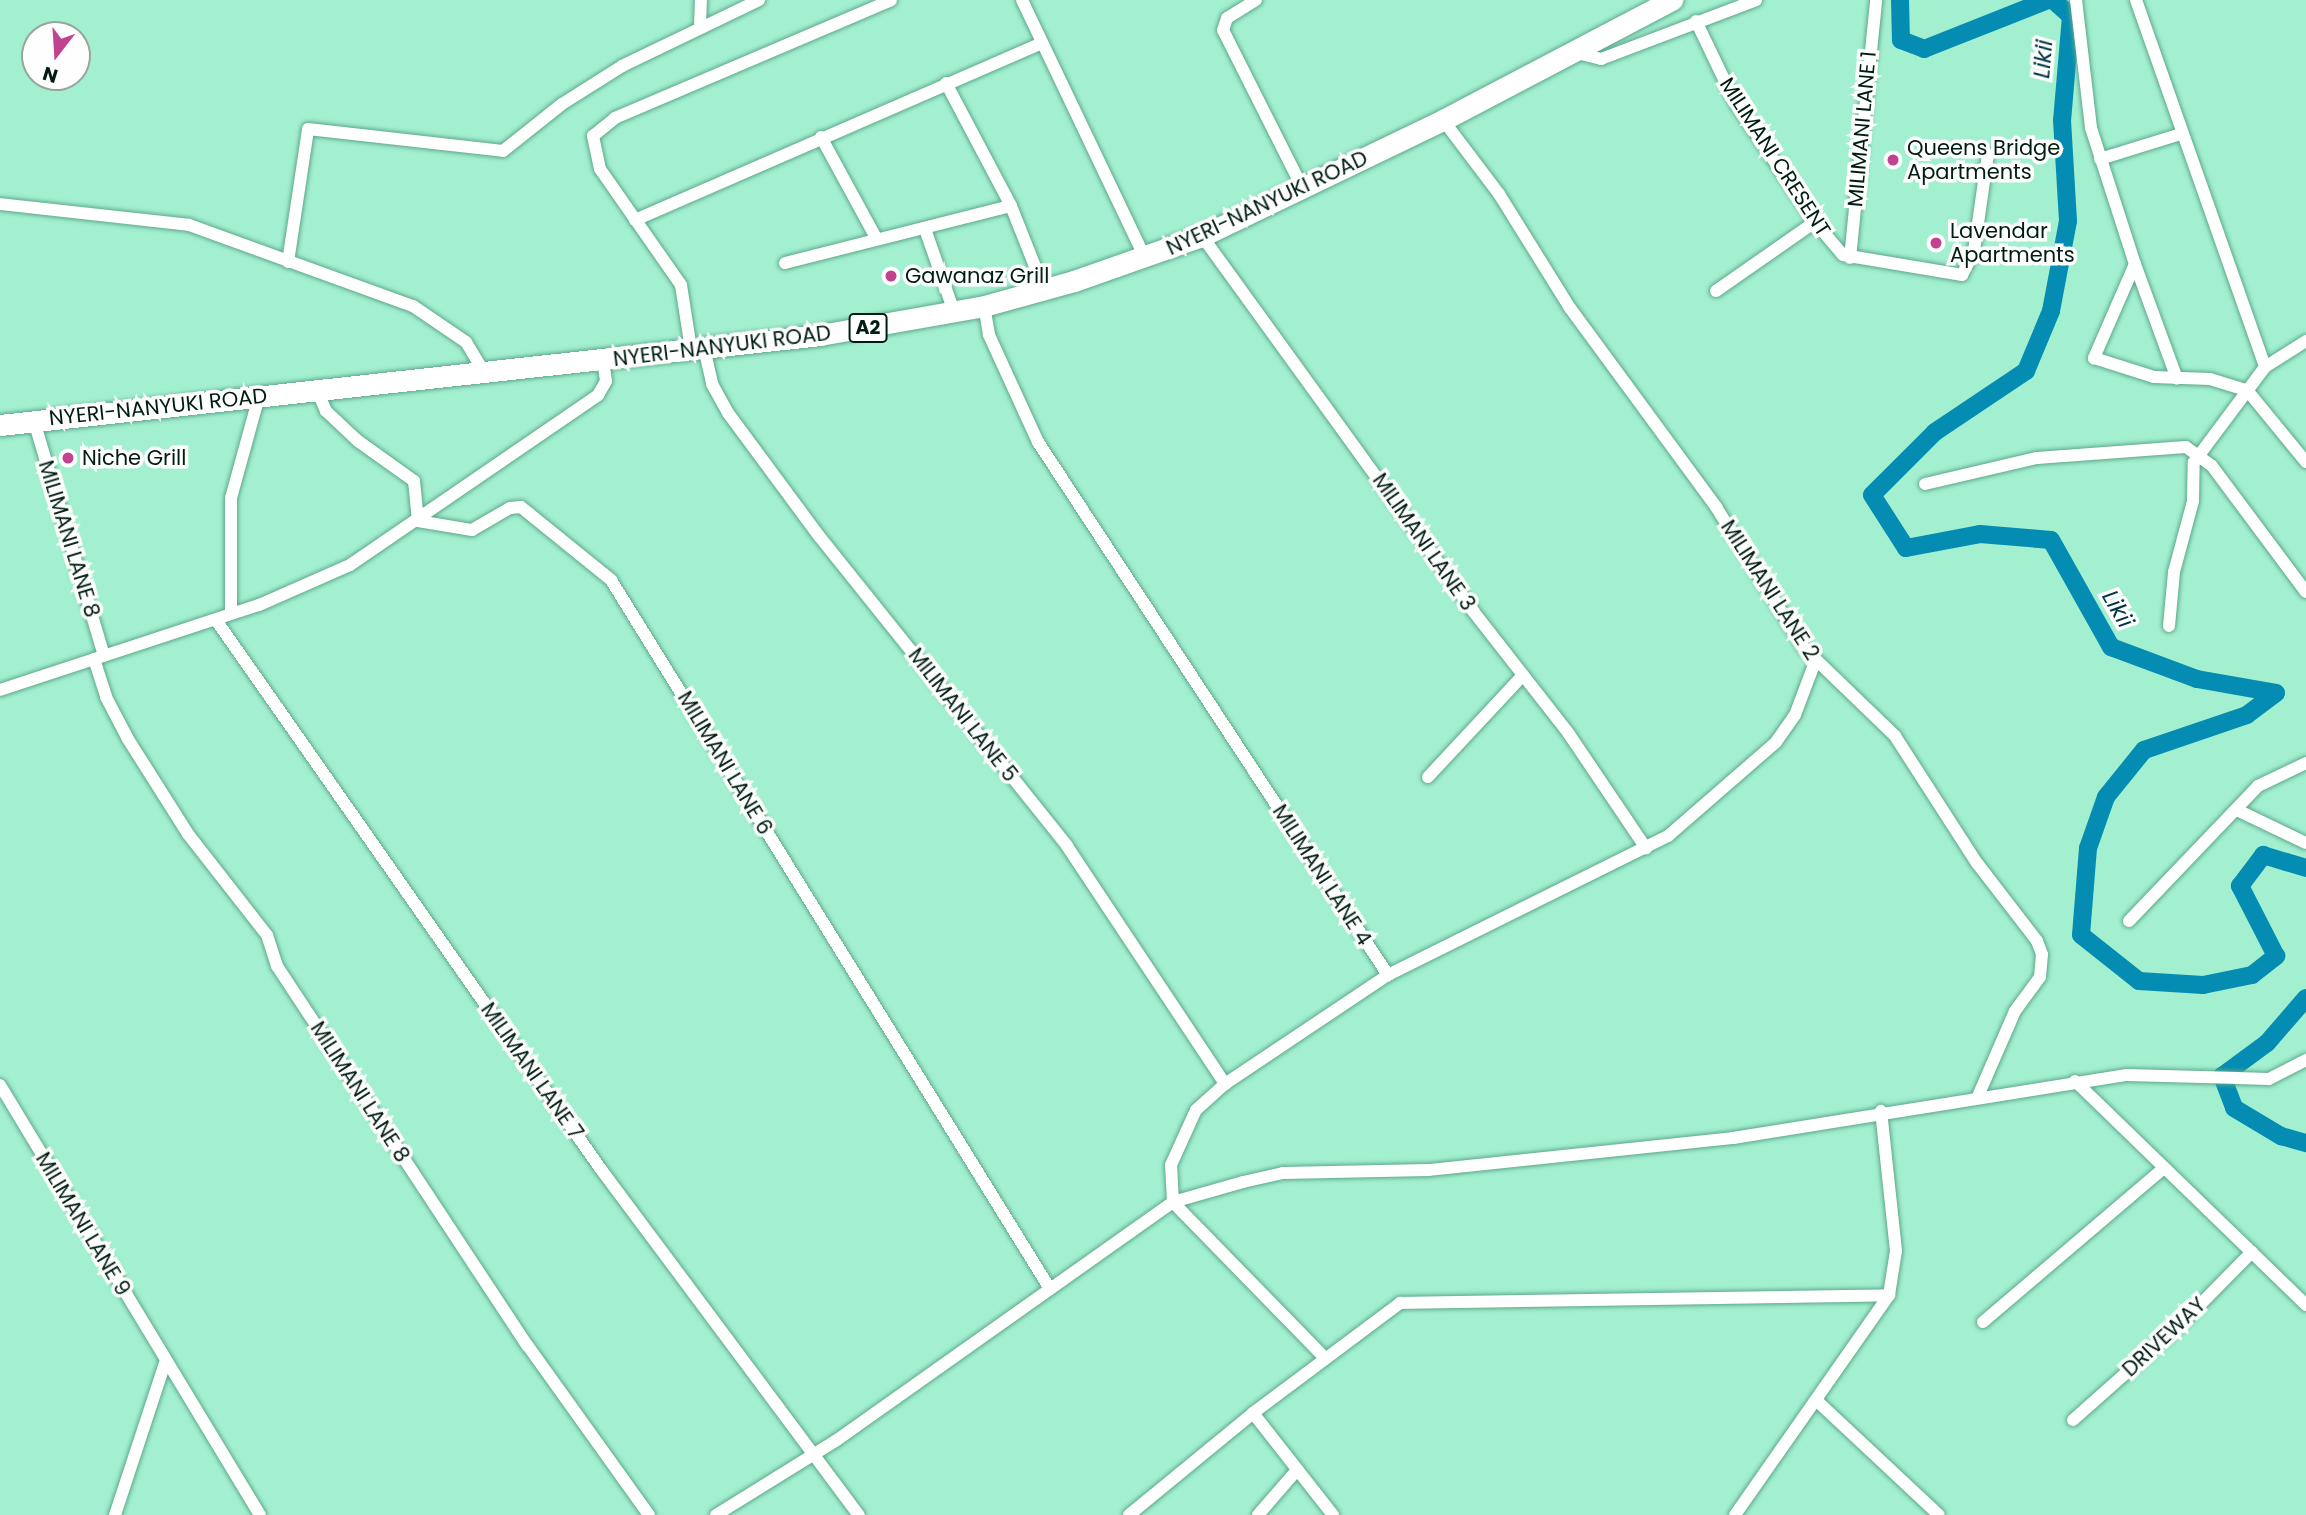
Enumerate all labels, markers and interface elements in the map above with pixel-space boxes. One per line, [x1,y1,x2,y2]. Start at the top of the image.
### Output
north arrow [21,21,91,91]
water label: Likii [2028,38,2058,80]
street label: MILIMANI LANE 1 [1843,50,1881,208]
text: N [40,60,61,90]
street label: MILIMANI CRESENT [1714,73,1836,241]
place label: Queens Bridge Apartments [1907,135,2060,185]
street label: NYERI-NANYUKI ROAD [1162,145,1372,261]
marker: Queens Bridge Apartments [1885,152,1901,168]
place label: Lavendar Apartments [1950,218,2075,268]
marker: Lavendar Apartments [1928,235,1944,251]
place label: Gawanaz Grill [905,263,1049,289]
marker: Gawanaz Grill [883,268,899,284]
road number: A2 [847,312,889,344]
street label: NYERI-NANYUKI ROAD [612,320,832,372]
street label: NYERI-NANYUKI ROAD [48,383,268,431]
place label: Niche Grill [82,445,186,471]
marker: Niche Grill [60,450,76,466]
street label: MILIMANI LANE 8 [33,457,105,621]
street label: MILIMANI LANE 3 [1367,468,1481,616]
street label: MILIMANI LANE 2 [1715,515,1825,665]
water label: Likii [2096,585,2140,633]
street label: MILIMANI LANE 5 [903,643,1023,787]
street label: MILIMANI LANE 6 [672,687,778,839]
street label: MILIMANI LANE 4 [1267,800,1377,950]
street label: MILIMANI LANE 7 [475,998,589,1144]
street label: MILIMANI LANE 8 [305,1017,415,1167]
street label: MILIMANI LANE 9 [30,1148,136,1300]
street label: DRIVEWAY [2117,1292,2211,1382]

